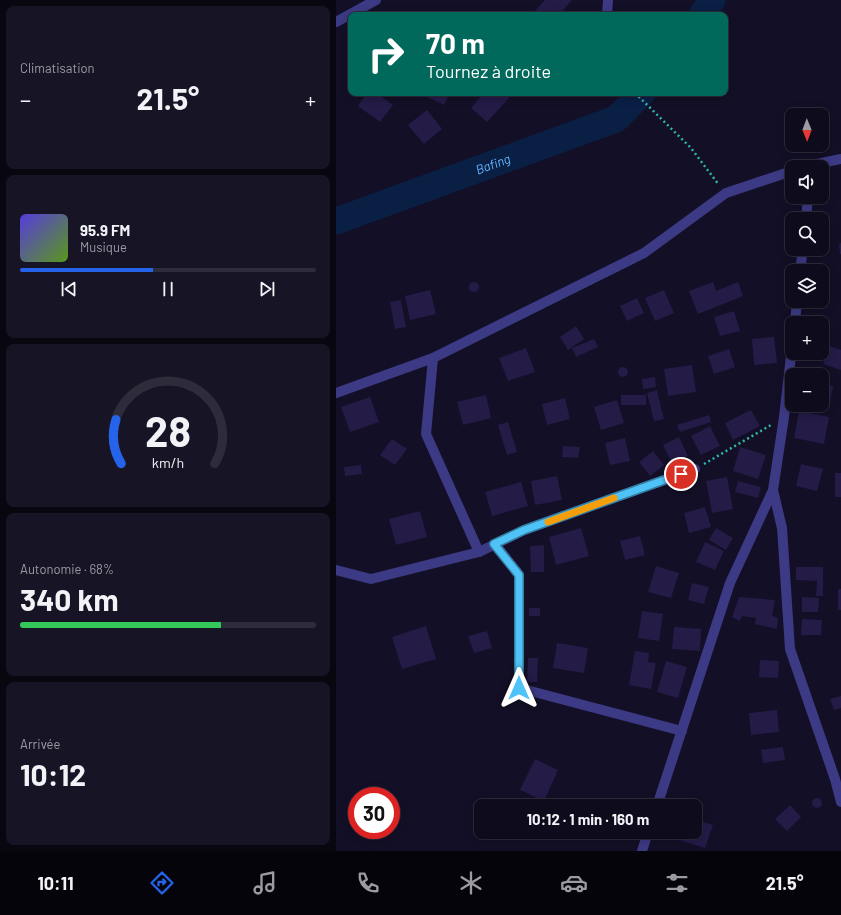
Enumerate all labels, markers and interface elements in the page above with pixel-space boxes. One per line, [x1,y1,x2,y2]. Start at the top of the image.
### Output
text: 70 m [426,26,485,60]
icon: right [360,28,412,80]
text: Climatisation [20,60,95,76]
text: Tournez à droite [426,60,551,82]
text: 21.5° [137,80,199,116]
text: − [20,86,31,112]
text: + [305,86,316,112]
north arrow [785,108,829,152]
map controls [785,108,829,412]
water label: Bafing [473,150,513,177]
button: sound [785,160,829,204]
button: search [785,212,829,256]
text: 95.9 FM [80,221,130,239]
text: Musique [80,239,127,255]
button: layers [785,264,829,308]
icon: previous [58,278,80,300]
icon: pause [157,278,179,300]
icon: next [256,278,278,300]
button: + [785,316,829,360]
button: − [785,368,829,412]
text: 28 [145,404,191,454]
text: km/h [152,453,184,470]
pin [664,457,698,491]
icon: arrive [670,463,692,485]
text: Autonomie · 68% [20,561,114,577]
text: 340 km [20,581,119,617]
position arrow [498,667,540,709]
text: Arrivée [20,736,60,752]
text: 10:12 [20,756,86,792]
speed limit sign: 30 [348,787,400,839]
text: 10:12 · 1 min · 160 m [527,810,649,828]
icon: directions [148,869,176,897]
icon: music [251,869,279,897]
icon: phone [354,869,382,897]
icon: climate [457,869,485,897]
icon: car [560,869,588,897]
icon: filters [663,869,691,897]
text: 10:11 [37,872,74,894]
text: 21.5° [766,872,804,894]

